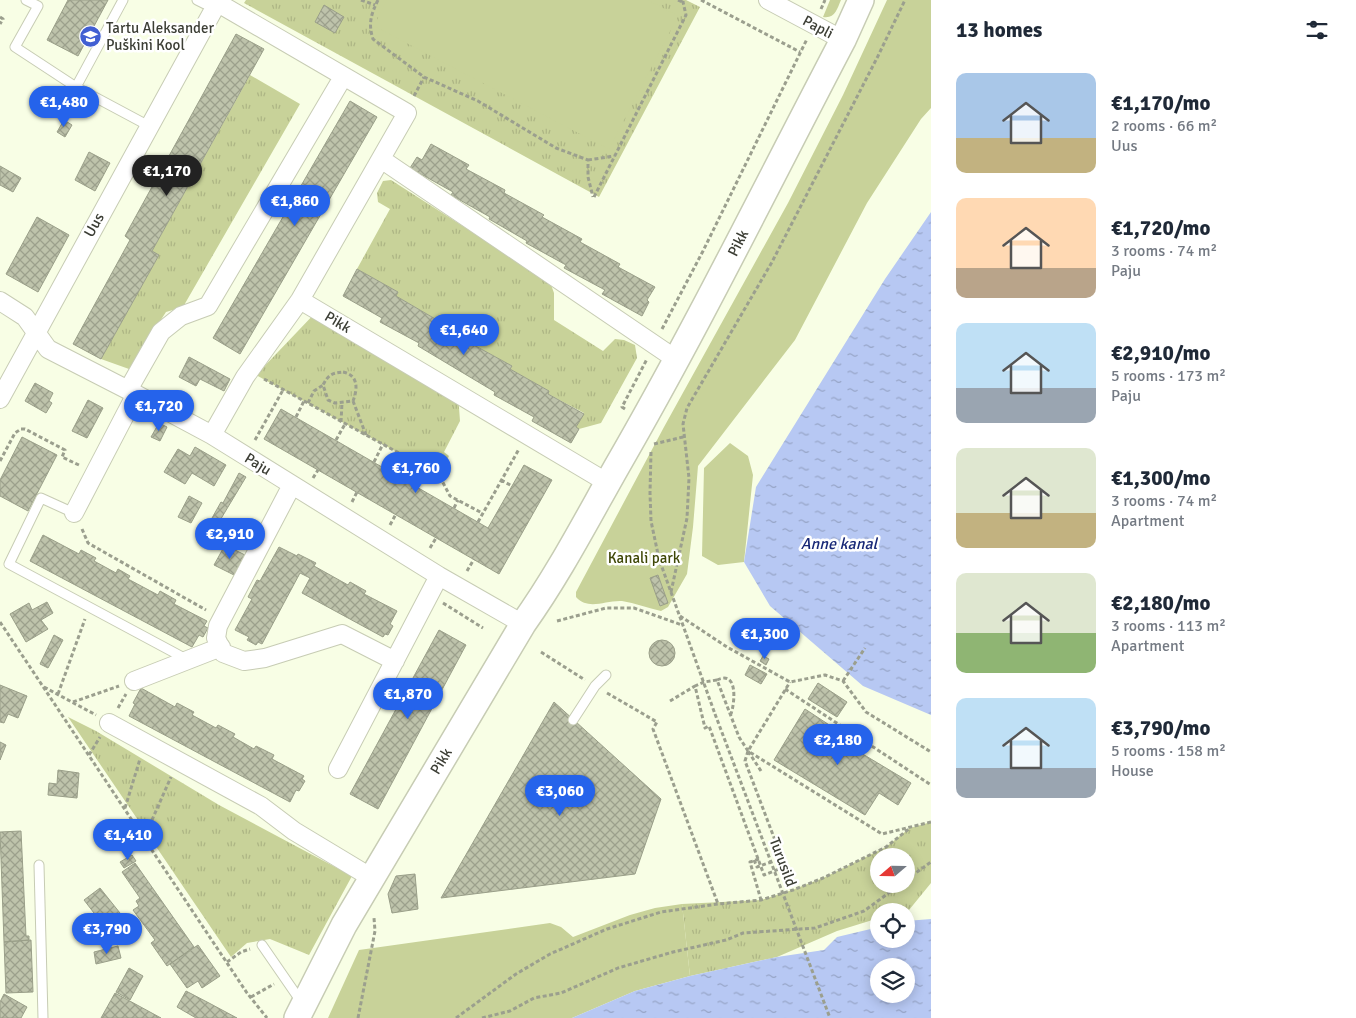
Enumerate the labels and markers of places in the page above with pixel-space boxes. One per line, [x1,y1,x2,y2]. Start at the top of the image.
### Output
place label: Tartu Aleksander Puškini Kool [106,19,215,54]
school or university icon: Tartu Aleksander Puškini Kool [78,25,102,49]
pin: €1,480 [23,86,105,128]
pin: €1,170 [126,154,208,197]
pin: €1,860 [254,184,336,227]
pin: €1,640 [423,314,505,356]
pin: €1,720 [118,390,200,432]
pin: €1,760 [375,452,457,494]
pin: €2,910 [189,518,271,560]
pin: €1,300 [724,618,806,660]
pin: €1,870 [367,678,449,720]
pin: €2,180 [797,724,879,766]
pin: €3,060 [519,774,601,817]
pin: €1,410 [87,818,169,861]
pin: €3,790 [66,912,148,955]

